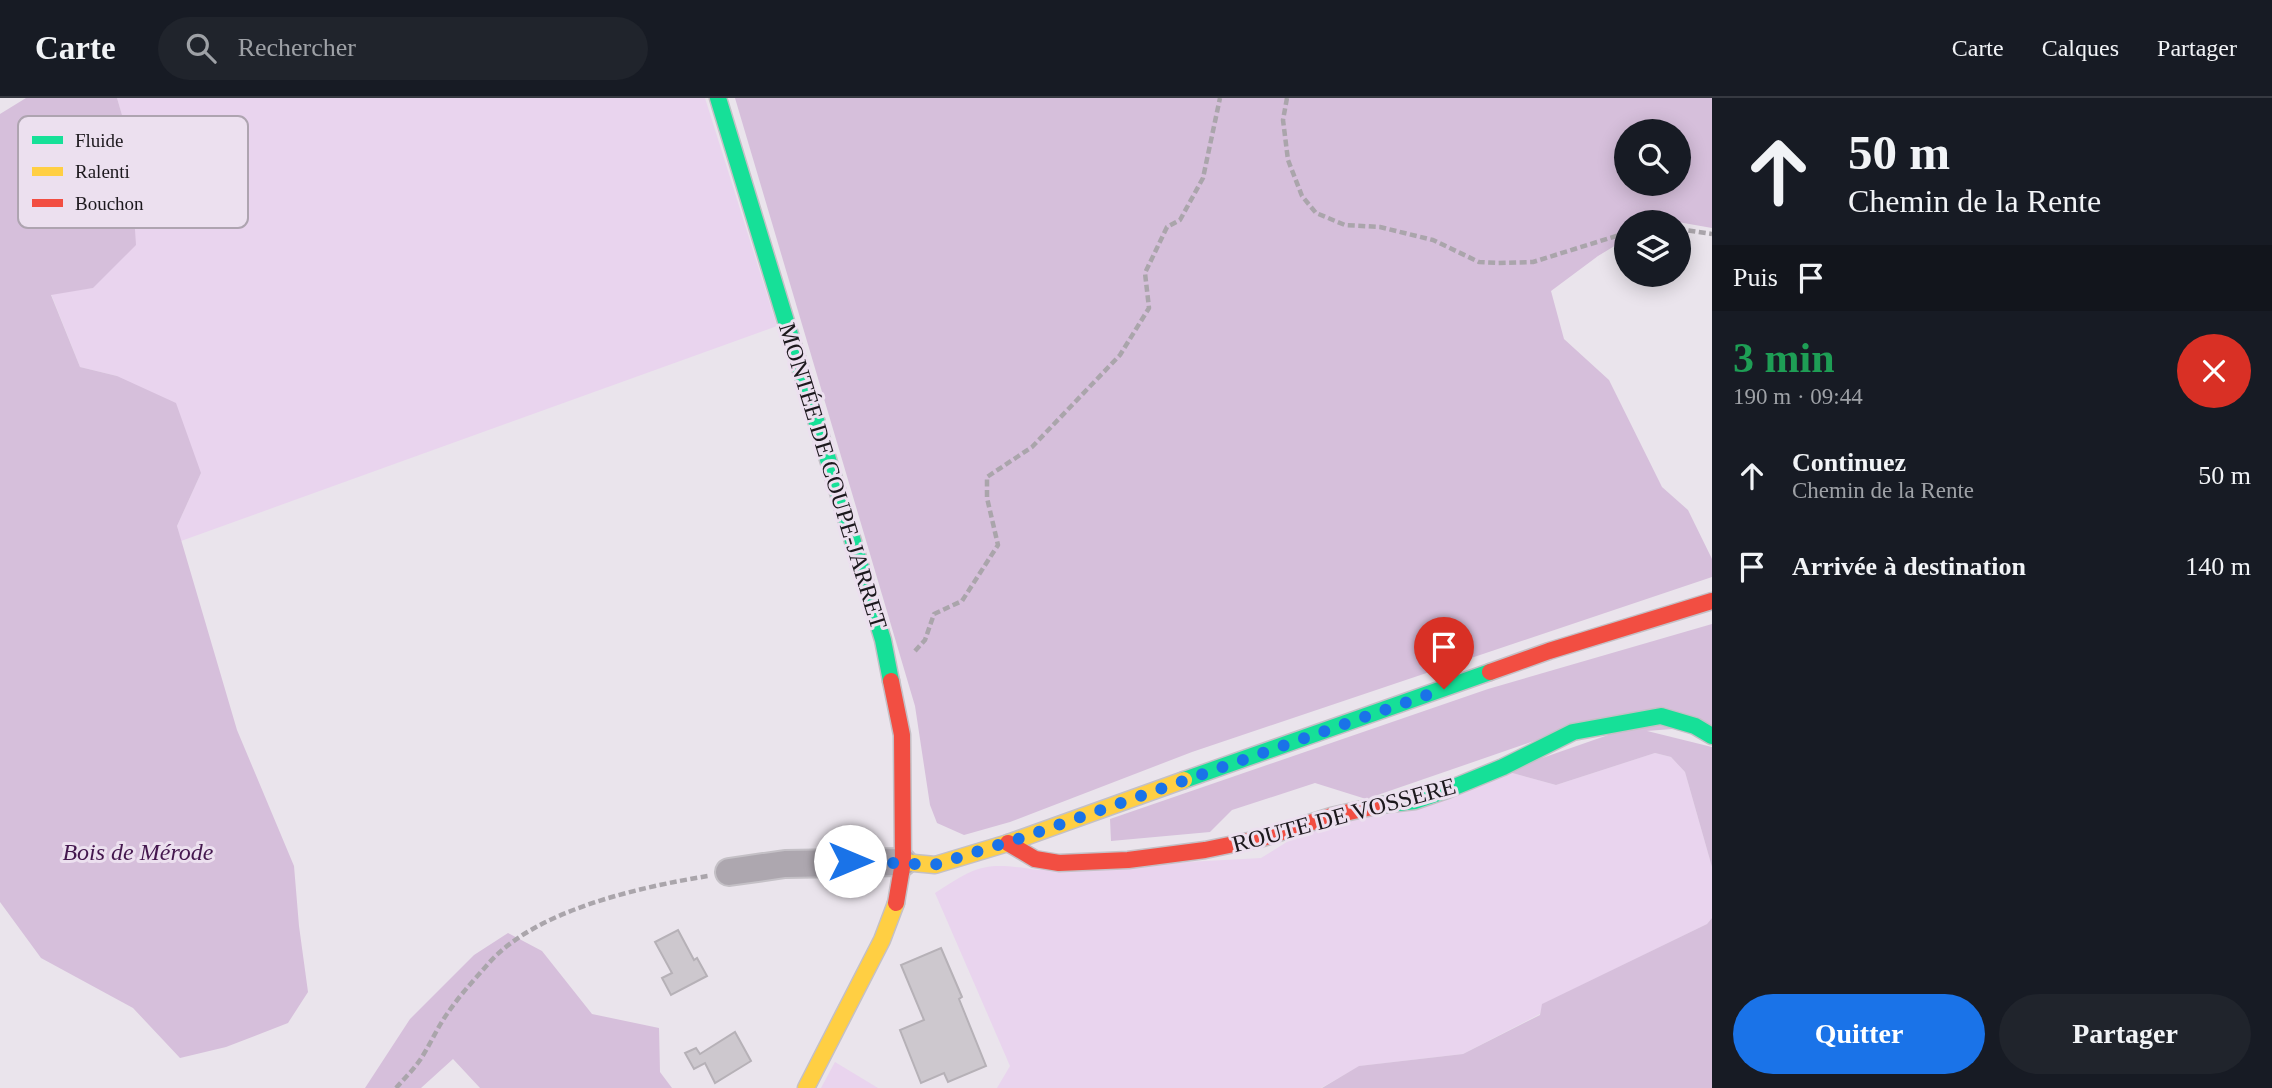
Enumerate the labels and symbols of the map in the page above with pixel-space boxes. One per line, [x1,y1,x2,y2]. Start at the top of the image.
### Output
legend [18,116,248,228]
text: Fluide [75,130,124,151]
text: Ralenti [75,161,130,182]
text: Bouchon [75,193,144,214]
street label: MONTÉE DE COUPE-JARRET [774,320,892,632]
pin [1414,617,1474,689]
street label: ROUTE DE VOSSERE [1229,773,1459,857]
position arrow [813,824,887,898]
park label: Bois de Mérode [62,839,214,865]

